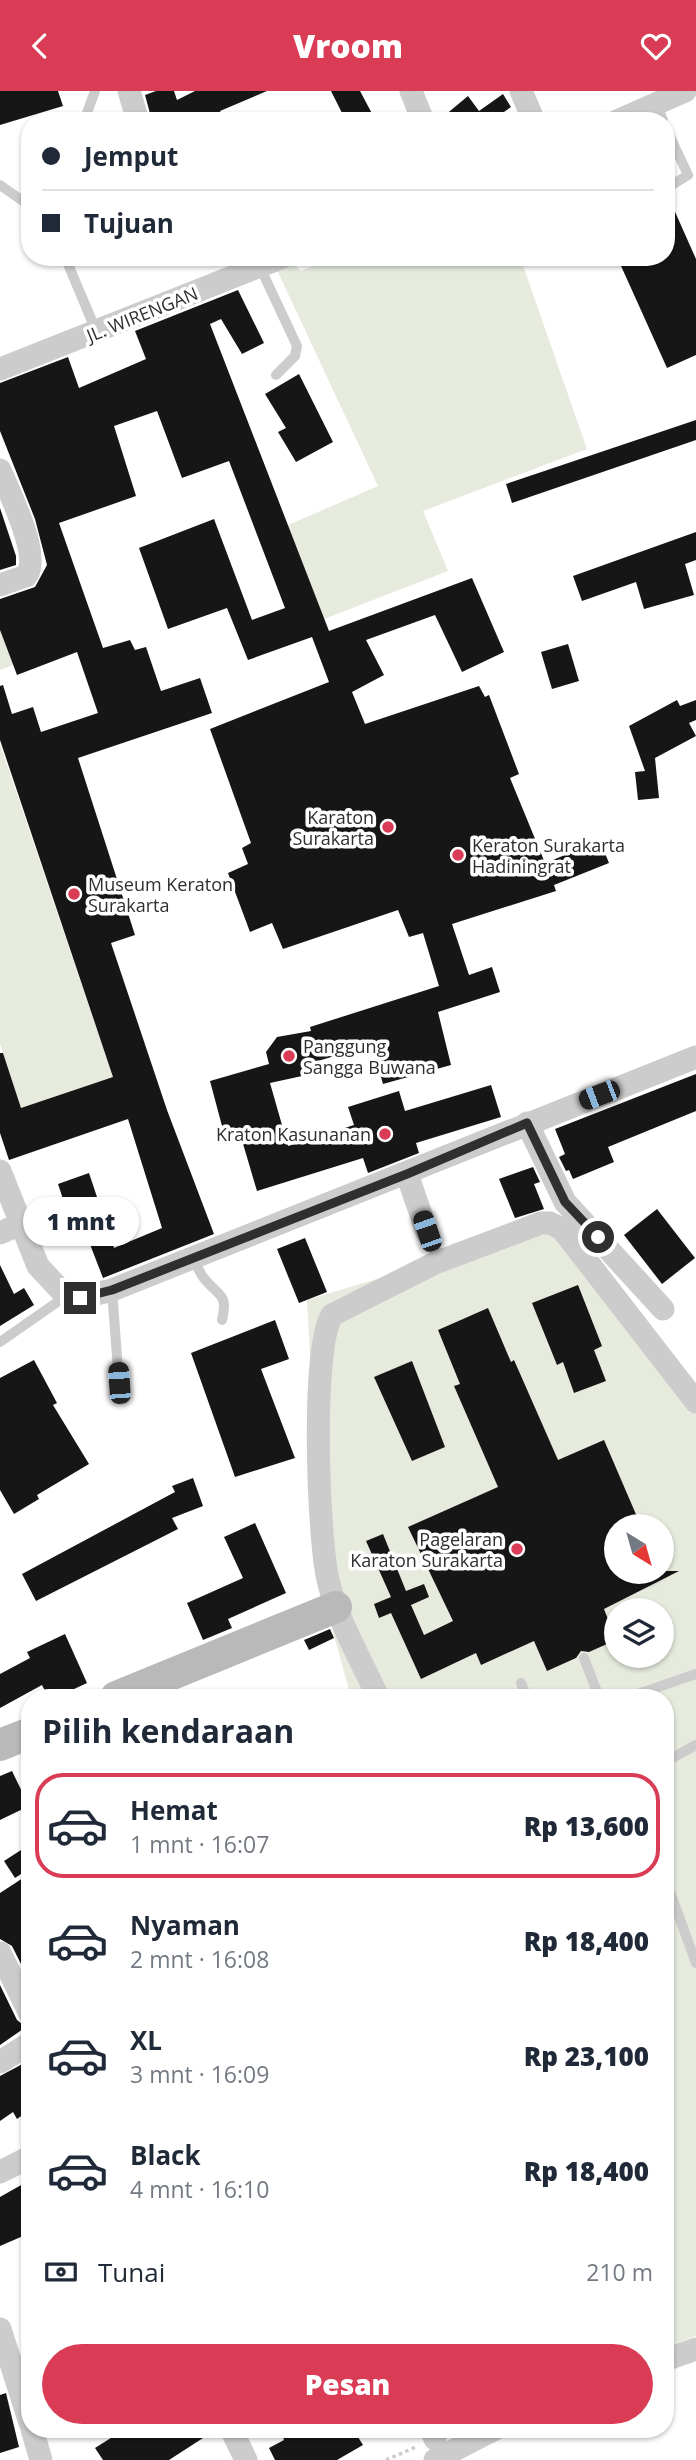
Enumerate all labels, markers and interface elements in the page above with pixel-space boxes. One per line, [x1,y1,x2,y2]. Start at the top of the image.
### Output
text: Vroom [293,24,403,67]
icon: back [21,27,59,65]
icon: heart [637,27,675,65]
text: Jemput [84,138,178,174]
text: Tujuan [84,205,174,241]
street label: JL. WIRENGAN [81,281,201,348]
place label: Karaton Surakarta [292,805,374,850]
marker: Karaton Surakarta [380,819,396,835]
place label: Keraton Surakarta Hadiningrat [472,833,625,878]
marker: Keraton Surakarta Hadiningrat [450,847,466,863]
place label: Museum Keraton Surakarta [88,872,233,917]
marker: Museum Keraton Surakarta [66,886,82,902]
place label: Panggung Sangga Buwana [303,1034,436,1079]
marker: Panggung Sangga Buwana [281,1048,297,1064]
car [576,1078,623,1112]
place label: Kraton Kasunanan [216,1122,371,1146]
marker: Kraton Kasunanan [377,1126,393,1142]
callout: 1 mnt [22,1197,138,1245]
text: 1 mnt [47,1205,115,1237]
car [411,1208,444,1254]
route start [582,1221,614,1253]
route end [64,1282,96,1314]
car [108,1361,131,1405]
north arrow [604,1514,674,1584]
map controls [604,1514,674,1668]
place label: Pagelaran Karaton Surakarta [350,1527,503,1572]
marker: Pagelaran Karaton Surakarta [509,1541,525,1557]
button: layers [604,1598,674,1668]
text: Pilih kendaraan [42,1709,294,1752]
text: Hemat [130,1792,218,1828]
icon: car [46,1794,109,1857]
text: Rp 13,600 [524,1808,649,1844]
text: 1 mnt · 16:07 [130,1828,269,1860]
text: Nyaman [130,1907,240,1943]
icon: car [46,1909,109,1972]
text: Rp 18,400 [524,1923,649,1959]
text: 2 mnt · 16:08 [130,1943,269,1975]
text: XL [130,2022,162,2058]
icon: car [46,2024,109,2087]
text: Rp 23,100 [524,2038,649,2074]
text: 3 mnt · 16:09 [130,2058,269,2090]
text: Black [130,2137,201,2173]
icon: car [46,2139,109,2202]
text: Rp 18,400 [524,2153,649,2189]
text: 4 mnt · 16:10 [130,2173,269,2205]
icon: cash [42,2253,80,2291]
text: Tunai [98,2254,165,2290]
text: 210 m [586,2256,653,2288]
button: Pesan [42,2344,653,2424]

